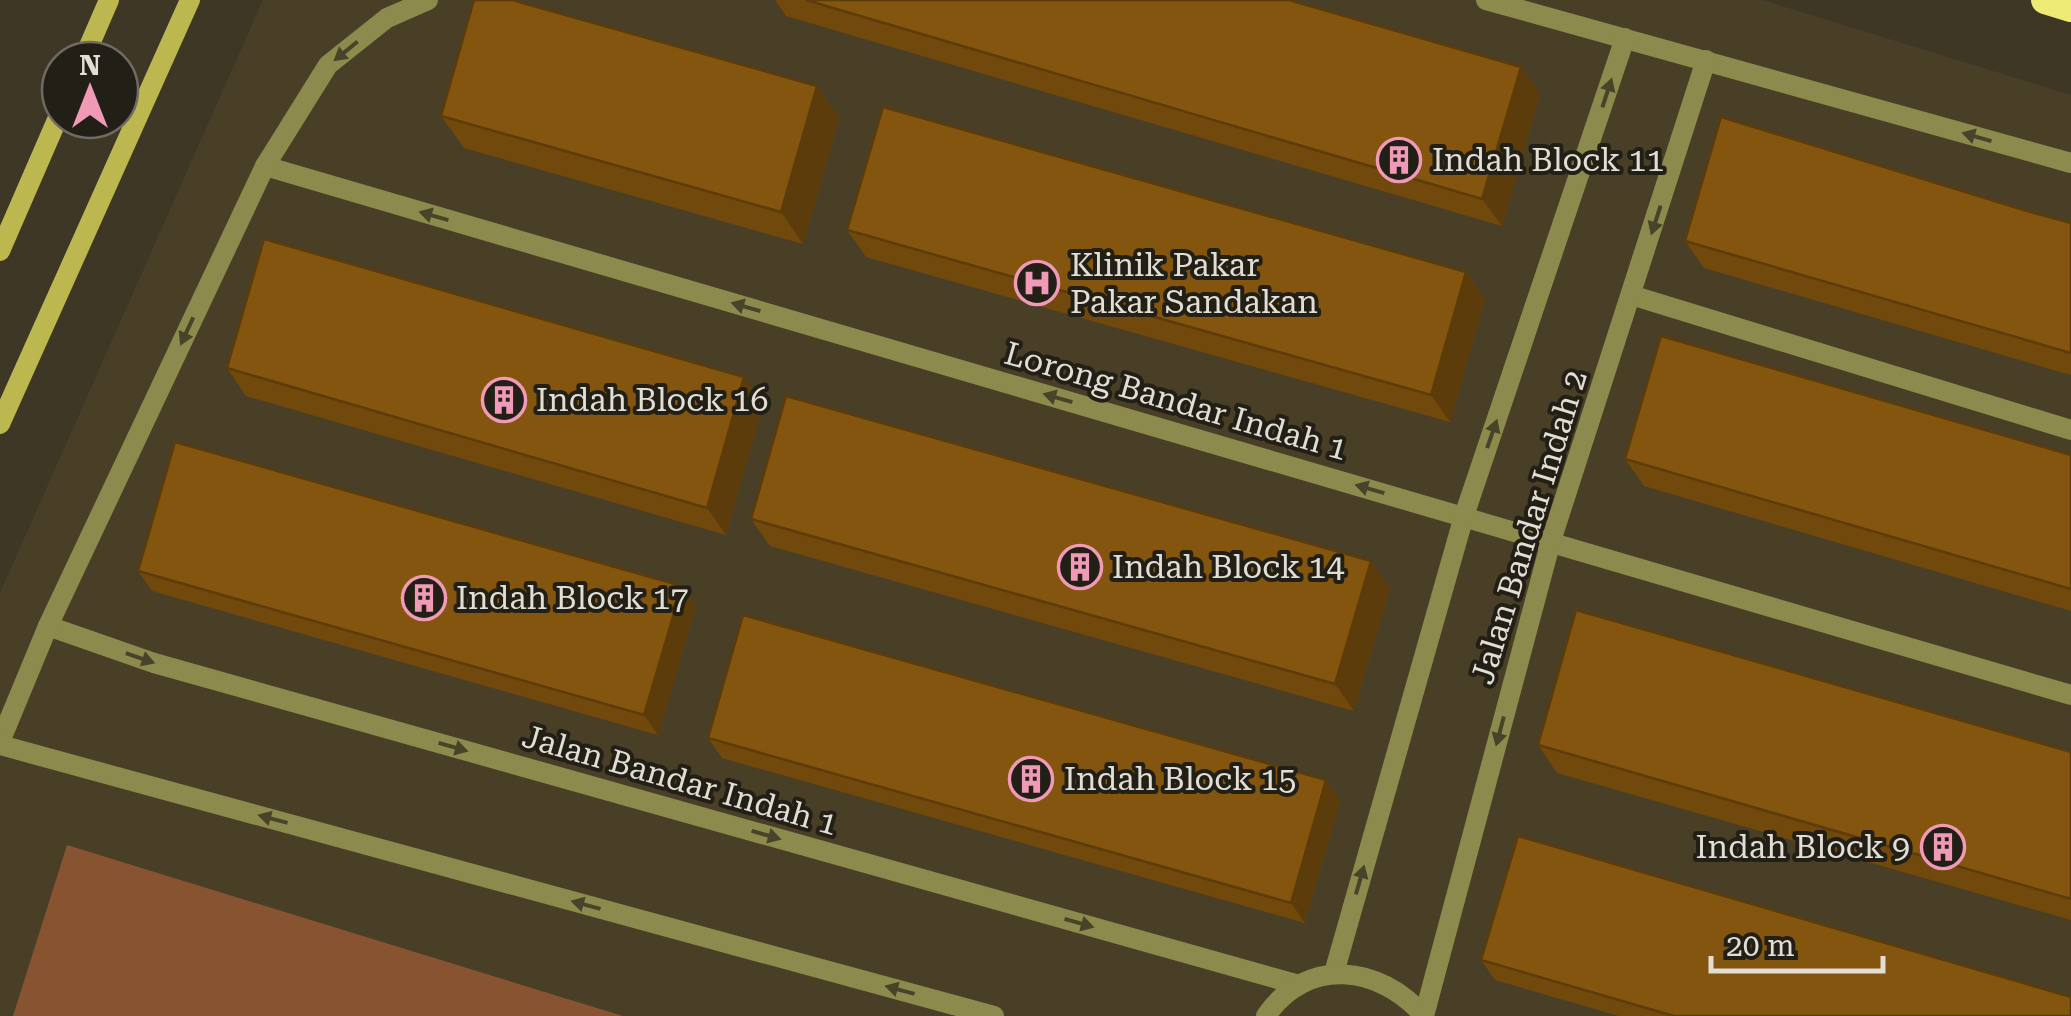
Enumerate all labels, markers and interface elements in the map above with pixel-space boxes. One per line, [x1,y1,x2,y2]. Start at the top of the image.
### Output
north arrow [40,40,140,140]
one-way arrow [333,40,358,61]
text: N [79,49,101,82]
one-way arrow [1601,77,1616,107]
one-way arrow [1961,128,1992,144]
building icon: Indah Block 11 [1376,137,1422,183]
place label: Indah Block 11 [1432,141,1664,179]
one-way arrow [1648,205,1663,236]
one-way arrow [418,208,449,223]
place label: Klinik Pakar Pakar Sandakan [1070,246,1318,321]
hospital icon: Klinik Pakar Pakar Sandakan [1014,260,1060,306]
one-way arrow [730,299,761,314]
one-way arrow [178,317,195,346]
street label: Lorong Bandar Indah 1 [1000,334,1352,468]
street label: Jalan Bandar Indah 2 [1463,366,1595,688]
building icon: Indah Block 16 [481,377,527,423]
place label: Indah Block 16 [536,381,768,419]
one-way arrow [1042,390,1073,405]
one-way arrow [1485,418,1500,448]
one-way arrow [1354,480,1385,496]
building icon: Indah Block 14 [1057,544,1103,590]
place label: Indah Block 14 [1112,548,1344,586]
building icon: Indah Block 17 [401,575,447,621]
place label: Indah Block 17 [456,579,688,617]
one-way arrow [126,651,156,666]
one-way arrow [1491,716,1507,747]
street label: Jalan Bandar Indah 1 [518,717,842,843]
one-way arrow [438,739,469,755]
building icon: Indah Block 15 [1008,756,1054,802]
place label: Indah Block 15 [1064,760,1296,798]
one-way arrow [257,811,288,827]
building icon: Indah Block 9 [1920,824,1966,870]
one-way arrow [751,828,782,843]
place label: Indah Block 9 [1696,828,1910,866]
one-way arrow [1353,864,1368,894]
one-way arrow [570,897,601,912]
scale bar [1711,911,1884,973]
one-way arrow [1064,916,1094,931]
text: 20 m [1726,928,1795,963]
one-way arrow [884,982,915,998]

